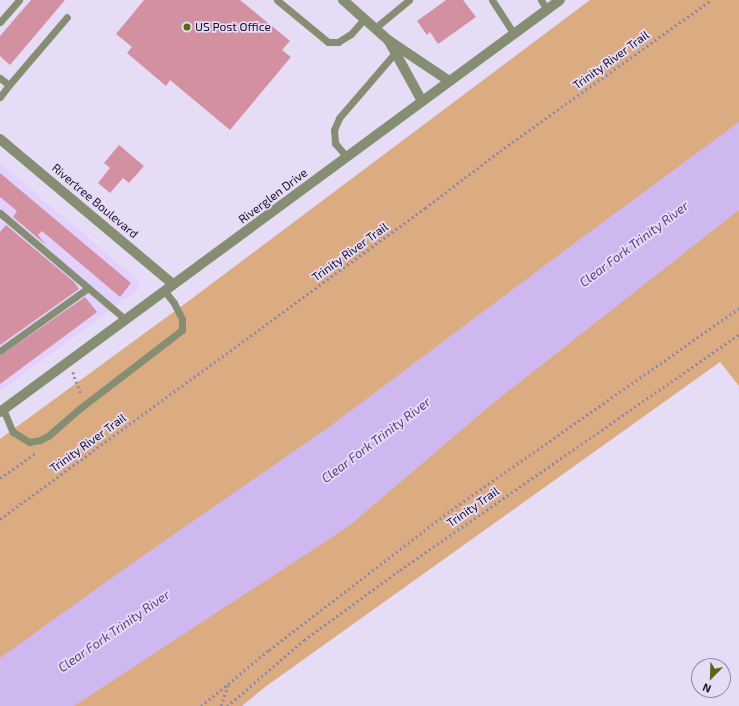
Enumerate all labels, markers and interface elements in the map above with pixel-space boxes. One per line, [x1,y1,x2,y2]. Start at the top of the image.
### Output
place label: US Post Office [195,20,271,34]
marker: US Post Office [182,22,192,32]
street label: Trinity River Trail [570,27,652,93]
street label: Rivertree Boulevard [49,161,141,241]
street label: Riverglen Drive [236,165,310,227]
water label: Clear Fork Trinity River [576,198,692,290]
street label: Trinity River Trail [309,219,391,285]
water label: Clear Fork Trinity River [318,394,434,486]
street label: Trinity River Trail [47,410,129,476]
street label: Trinity Trail [444,484,502,530]
water label: Clear Fork Trinity River [55,586,173,676]
north arrow [691,658,731,698]
text: N [700,681,713,696]

